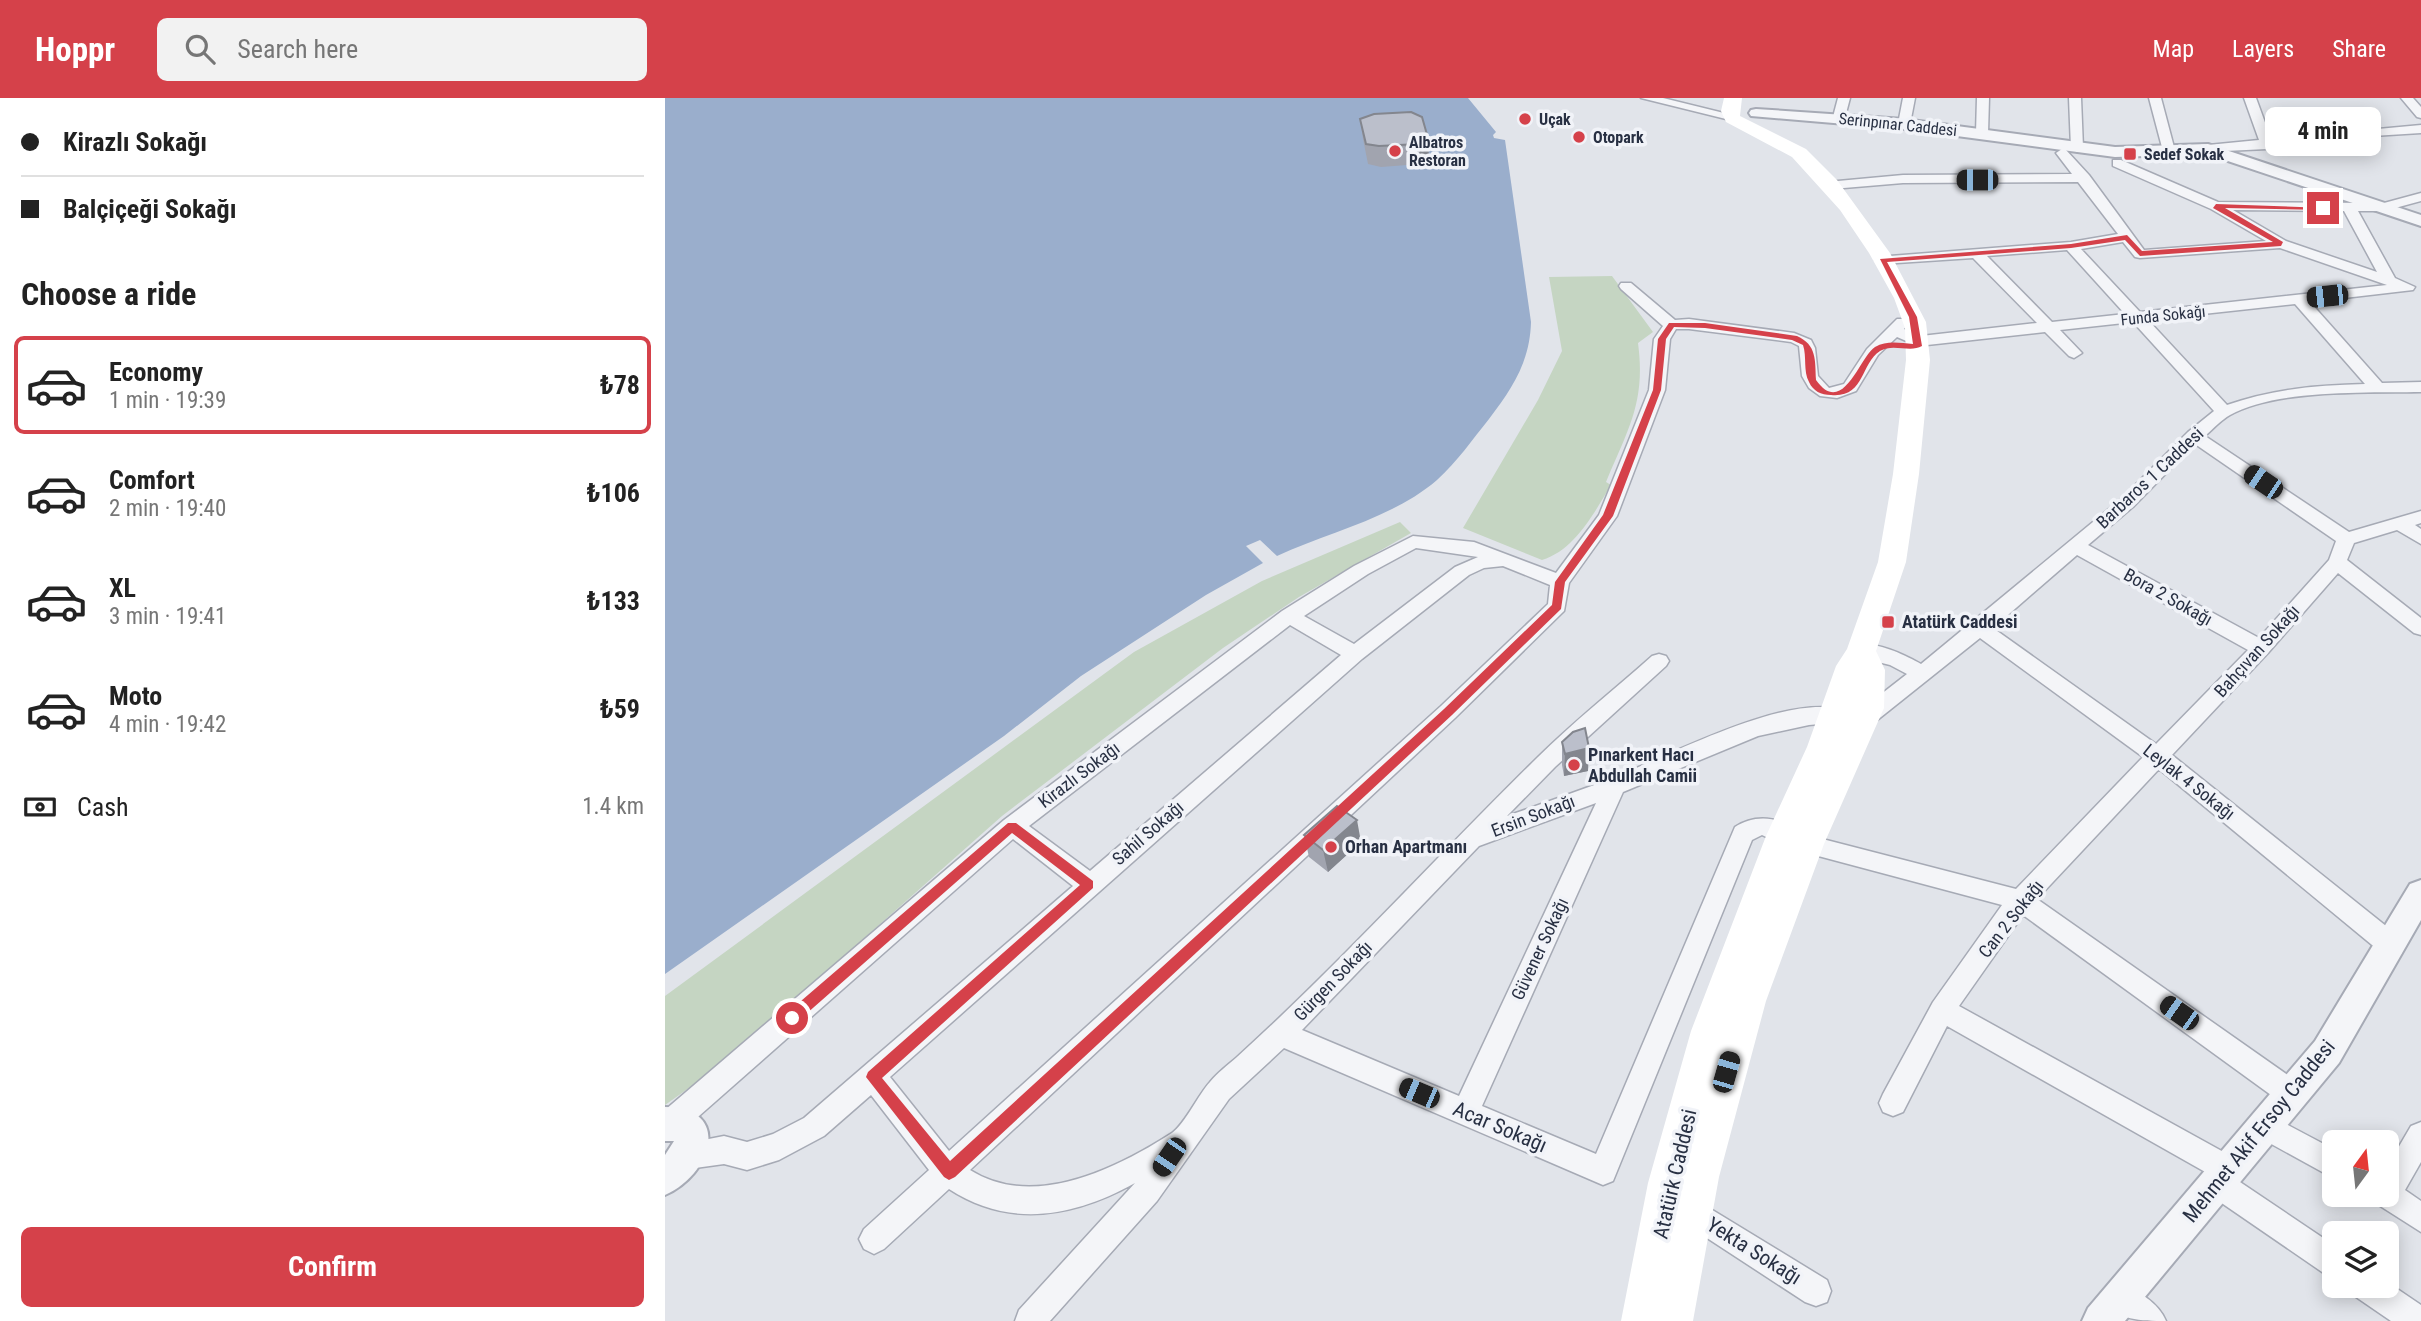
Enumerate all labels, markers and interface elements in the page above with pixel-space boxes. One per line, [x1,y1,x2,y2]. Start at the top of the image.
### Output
search box [157,18,647,81]
text: Hoppr [35,30,115,69]
icon: search [181,30,219,68]
text: Search here [237,34,358,64]
text: Map [2153,35,2194,63]
text: Layers [2232,35,2294,63]
text: Share [2332,35,2386,63]
callout: 4 min [2265,106,2381,155]
street label: Serinpınar Caddesi [1838,109,1958,140]
place label: Uçak [1539,110,1571,129]
marker: Uçak [1517,111,1533,127]
text: 4 min [2297,118,2349,145]
text: Kirazlı Sokağı [63,127,207,157]
place label: Otopark [1593,128,1644,147]
marker: Otopark [1571,129,1587,145]
place label: Albatros Restoran [1409,133,1466,170]
marker: Albatros Restoran [1387,143,1403,159]
place label: Sedef Sokak [2144,145,2225,164]
marker: Sedef Sokak [2122,146,2138,162]
car [1957,170,1999,191]
route end [2307,192,2339,224]
text: Balçiçeği Sokağı [63,194,236,224]
text: Choose a ride [21,275,196,313]
car [2306,283,2349,309]
street label: Funda Sokağı [2120,302,2206,329]
icon: car [25,354,88,417]
text: Economy [109,357,203,387]
text: ₺78 [600,370,640,400]
text: 1 min · 19:39 [109,387,226,414]
street label: Barbaros 1 Caddesi [2092,423,2208,533]
icon: car [25,462,88,525]
car [2240,462,2287,502]
text: Comfort [109,465,195,495]
text: ₺106 [587,478,640,508]
text: 2 min · 19:40 [109,495,226,522]
street label: Bora 2 Sokağı [2120,564,2216,629]
icon: car [25,570,88,633]
text: XL [109,573,136,603]
text: ₺133 [587,586,640,616]
street label: Bahçıvan Sokağı [2210,600,2304,701]
text: 3 min · 19:41 [109,603,226,630]
place label: Atatürk Caddesi [1902,611,2018,632]
marker: Atatürk Caddesi [1880,614,1896,630]
icon: car [25,678,88,741]
text: Moto [109,681,162,711]
text: ₺59 [600,694,640,724]
text: 4 min · 19:42 [109,711,226,738]
street label: Kirazlı Sokağı [1034,737,1123,812]
street label: Leylak 4 Sokağı [2139,739,2239,824]
place label: Pınarkent Hacı Abdullah Camii [1588,744,1697,786]
marker: Pınarkent Hacı Abdullah Camii [1566,757,1582,773]
icon: cash [21,788,59,826]
street label: Ersin Sokağı [1488,790,1578,841]
text: Cash [77,792,129,822]
text: 1.4 km [582,793,644,820]
street label: Sahil Sokağı [1108,796,1187,869]
place label: Orhan Apartmanı [1345,836,1467,857]
marker: Orhan Apartmanı [1323,839,1339,855]
street label: Can 2 Sokağı [1974,876,2047,962]
street label: Güvener Sokağı [1507,894,1572,1003]
street label: Gürgen Sokağı [1289,936,1376,1025]
car [2156,992,2203,1034]
route start [776,1002,808,1034]
street label: Mehmet Akif Ersoy Caddesi [2178,1035,2340,1227]
car [1711,1049,1742,1095]
car [1396,1075,1443,1111]
street label: Acar Sokağı [1450,1097,1550,1157]
street label: Atatürk Caddesi [1648,1107,1702,1241]
north arrow [2322,1130,2399,1208]
map controls [2322,1130,2399,1298]
car [1149,1134,1190,1180]
street label: Yekta Sokağı [1702,1212,1806,1290]
button: layers [2322,1221,2399,1298]
button: Confirm [21,1227,644,1307]

